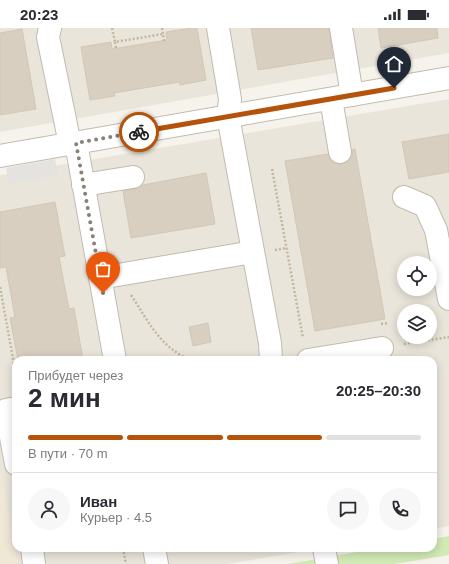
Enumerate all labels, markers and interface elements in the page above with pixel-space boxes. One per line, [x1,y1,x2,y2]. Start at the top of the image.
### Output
text: 20:23 [20,6,58,23]
pin [377,47,411,88]
icon: home [383,53,405,75]
courier [119,112,159,152]
icon: bike [128,121,150,143]
pin [86,252,120,293]
map controls [397,256,437,344]
button: locate [397,256,437,296]
icon: bag [92,258,114,280]
button: layers [397,304,437,344]
text: Прибудет через [28,368,123,383]
text: 20:25–20:30 [336,382,421,399]
text: 2 мин [28,383,101,413]
text: В пути · 70 m [28,446,108,461]
button: person [28,488,70,530]
button: chat [327,488,369,530]
button: phone [379,488,421,530]
text: Иван [80,493,117,510]
text: Курьер · 4.5 [80,510,152,525]

